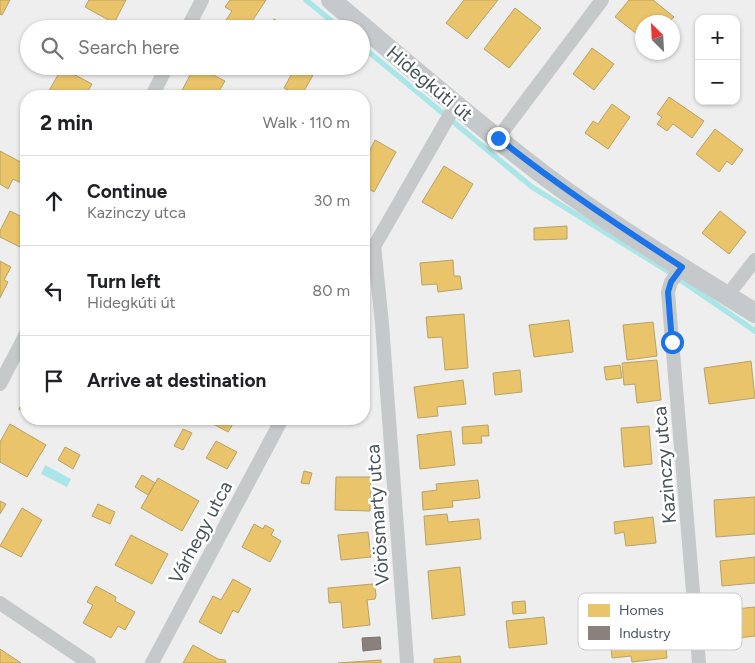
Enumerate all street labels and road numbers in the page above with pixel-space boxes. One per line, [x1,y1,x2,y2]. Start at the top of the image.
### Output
street label: Hidegkúti út [382,41,477,126]
street label: Kazinczy utca [648,405,681,524]
street label: Vörösmarty utca [361,444,394,586]
street label: Várhegy utca [164,477,237,588]

